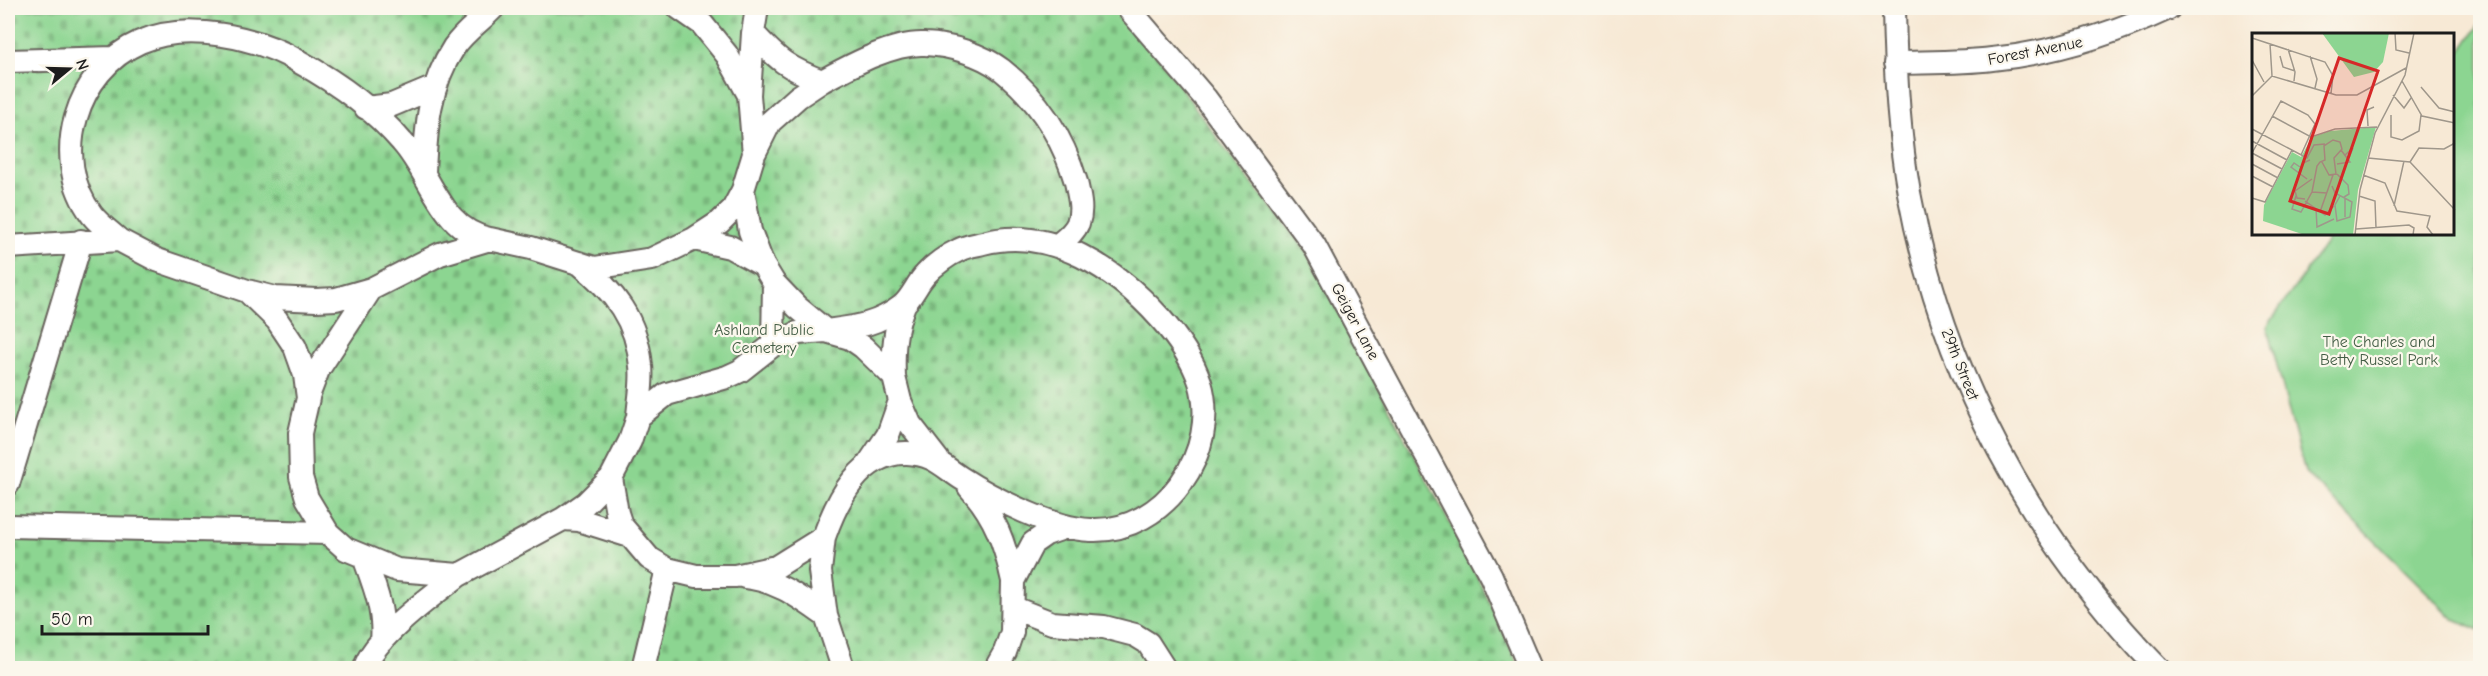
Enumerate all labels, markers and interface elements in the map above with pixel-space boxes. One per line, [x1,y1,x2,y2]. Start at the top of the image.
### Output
street label: Forest Avenue [1986,33,2084,69]
inset map [2252,33,2455,236]
north arrow [39,39,99,99]
text: N [72,57,92,72]
street label: Geiger Lane [1327,280,1383,363]
park label: Ashland Public Cemetery [714,321,814,357]
street label: 29th Street [1938,326,1983,403]
park label: The Charles and Betty Russel Park [2320,333,2438,369]
scale bar [42,598,208,636]
text: 50 m [51,609,93,630]

